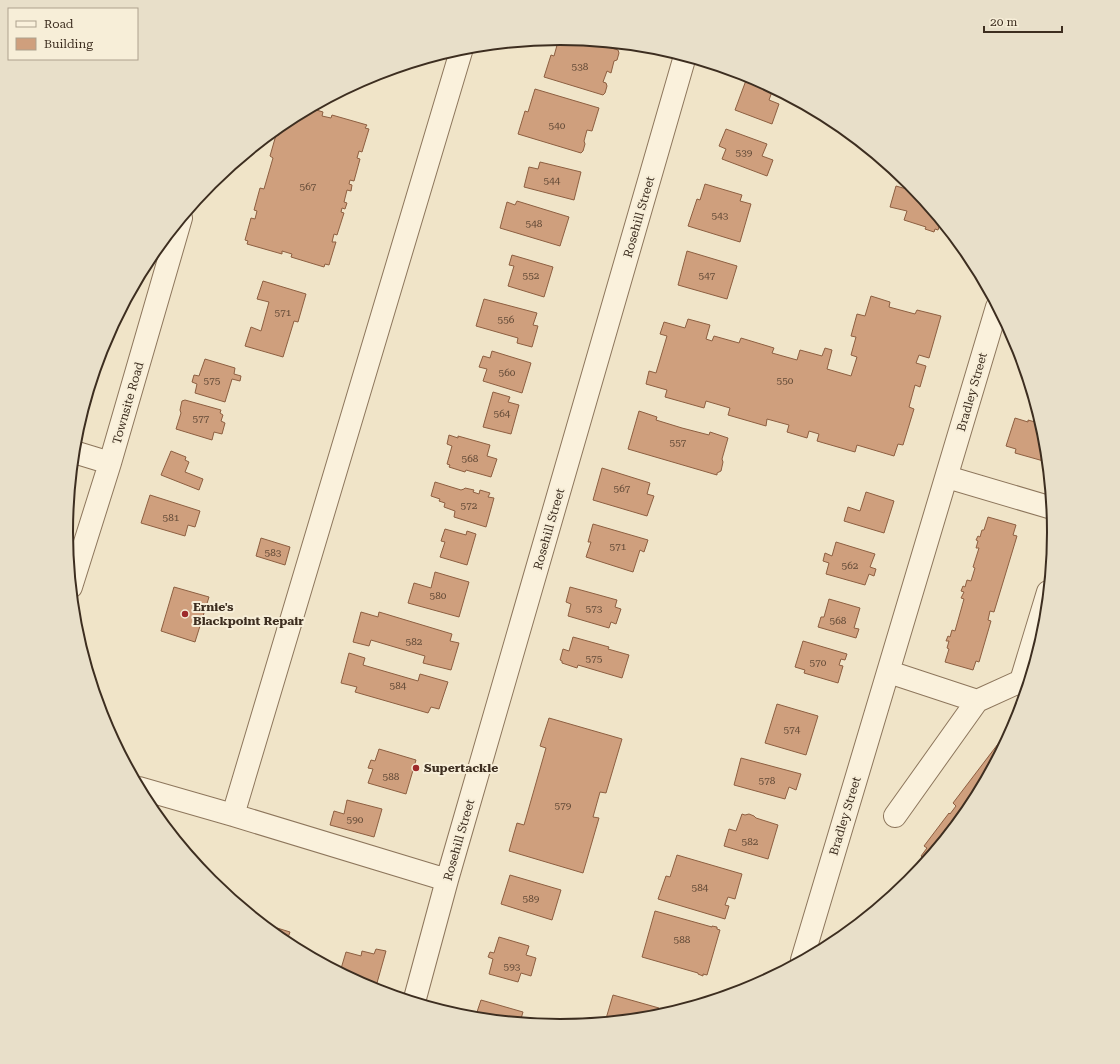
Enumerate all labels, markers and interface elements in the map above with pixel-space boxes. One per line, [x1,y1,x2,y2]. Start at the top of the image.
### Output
legend [8,8,138,60]
scale bar [984,8,1062,34]
text: 20 m [990,15,1017,29]
text: Road [44,17,74,31]
text: Building [44,37,93,51]
house number: 538 [572,61,589,72]
house number: 540 [549,120,566,131]
house number: 539 [736,147,753,158]
street label: Rosehill Street [621,174,657,259]
house number: 544 [544,175,561,186]
house number: 567 [300,181,317,192]
house number: 543 [712,210,729,221]
house number: 548 [526,218,543,229]
house number: 552 [523,270,540,281]
house number: 547 [699,270,716,281]
house number: 571 [275,307,292,318]
house number: 556 [498,314,515,325]
street label: Bradley Street [954,350,990,433]
street label: Townsite Road [110,360,147,446]
house number: 560 [499,367,516,378]
house number: 575 [204,375,221,386]
house number: 550 [777,375,794,386]
house number: 564 [494,408,511,419]
house number: 577 [193,413,210,424]
house number: 557 [670,437,687,448]
house number: 568 [462,453,479,464]
house number: 567 [614,483,631,494]
street label: Rosehill Street [531,486,567,571]
house number: 572 [461,500,478,511]
house number: 581 [163,512,180,523]
house number: 571 [610,541,627,552]
house number: 583 [265,547,282,558]
house number: 562 [842,560,859,571]
house number: 580 [430,590,447,601]
place label: Ernie's Blackpoint Repair [193,600,304,628]
house number: 573 [586,603,603,614]
marker: Ernie's Blackpoint Repair [180,609,190,619]
house number: 568 [830,615,847,626]
house number: 582 [406,636,423,647]
house number: 575 [586,653,603,664]
house number: 570 [810,657,827,668]
house number: 584 [390,680,407,691]
house number: 574 [784,724,801,735]
place label: Supertackle [424,761,498,775]
marker: Supertackle [411,763,421,773]
house number: 588 [383,771,400,782]
street label: Bradley Street [826,774,864,857]
house number: 578 [759,775,776,786]
street label: Rosehill Street [441,797,477,882]
house number: 579 [555,800,572,811]
house number: 590 [347,814,364,825]
house number: 582 [742,836,759,847]
house number: 584 [692,882,709,893]
house number: 589 [523,893,540,904]
house number: 588 [674,934,691,945]
house number: 593 [504,961,521,972]

